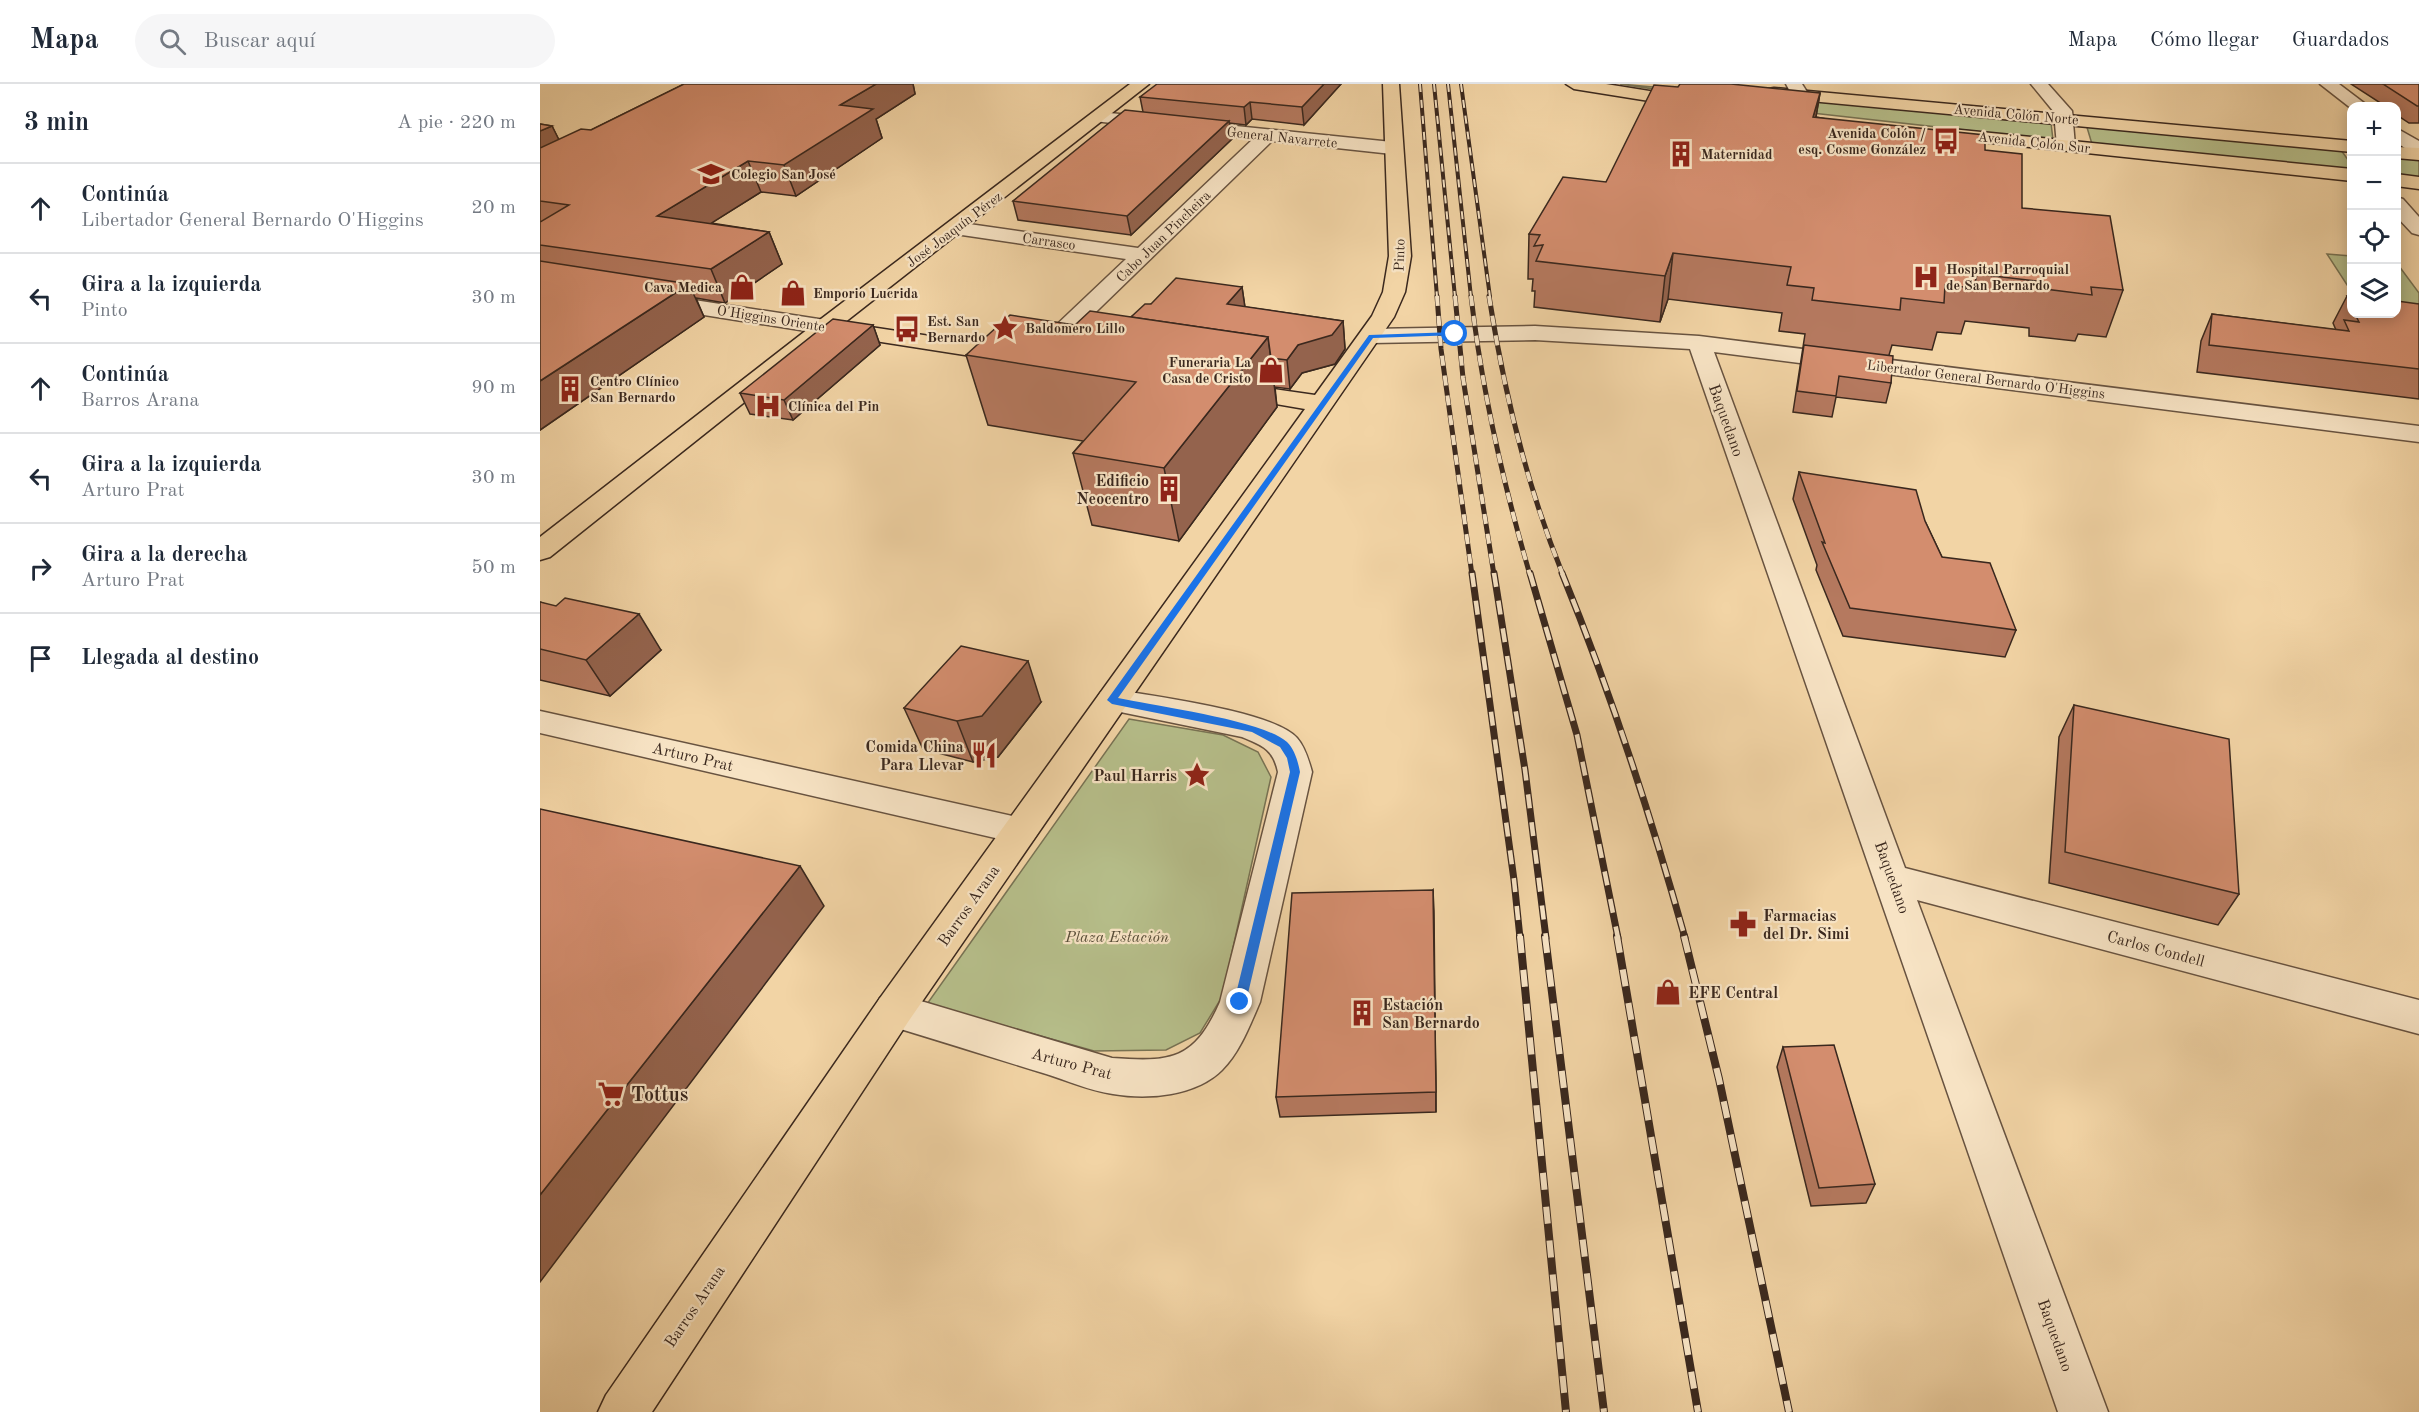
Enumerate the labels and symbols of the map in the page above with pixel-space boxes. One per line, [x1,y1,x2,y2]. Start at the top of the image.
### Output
street label: Avenida Colón Norte [1953,103,2079,127]
street label: General Navarrete [1226,125,1338,151]
bus stop icon: Avenida Colón / esq. Cosme González [1931,126,1961,156]
place label: Avenida Colón / esq. Cosme González [1798,127,1926,157]
street label: Avenida Colón Sur [1977,130,2091,156]
building icon: Maternidad [1666,139,1696,169]
place label: Maternidad [1701,148,1773,162]
school or university icon: Colegio San José [696,159,726,189]
place label: Colegio San José [731,168,836,182]
street label: Cabo Juan Pincheira [1114,188,1214,285]
street label: José Joaquín Pérez [904,189,1005,270]
street label: Carrasco [1021,231,1077,253]
street label: Pinto [1392,238,1408,272]
hospital icon: Hospital Parroquial de San Bernardo [1911,262,1941,292]
place label: Hospital Parroquial de San Bernardo [1946,263,2069,293]
shop icon: Cava Medica [727,272,757,302]
shop icon: Emporio Lucrida [778,278,808,308]
place label: Cava Medica [644,281,722,295]
place label: Emporio Lucrida [813,287,918,301]
street label: O'Higgins Oriente [716,304,826,334]
place icon: Baldomero Lillo [990,313,1020,343]
bus stop icon: Est. San Bernardo [892,314,922,344]
place label: Est. San Bernardo [927,315,985,345]
route start [1441,320,1467,346]
place label: Baldomero Lillo [1025,322,1125,336]
shop icon: Funeraria La Casa de Cristo [1256,355,1286,385]
place label: Funeraria La Casa de Cristo [1162,356,1251,386]
street label: Libertador General Bernardo O'Higgins [1866,358,2106,402]
building icon: Centro Clínico San Bernardo [555,374,585,404]
place label: Centro Clínico San Bernardo [590,375,679,405]
street label: Baquedano [1705,382,1746,459]
hospital icon: Clínica del Pin [753,391,783,421]
place label: Clínica del Pin [788,400,880,414]
place label: Edificio Neocentro [1076,474,1149,508]
building icon: Edificio Neocentro [1154,474,1184,504]
place label: Comida China Para Llevar [865,740,964,774]
restaurant icon: Comida China Para Llevar [969,740,999,770]
street label: Arturo Prat [650,741,735,775]
place icon: Paul Harris [1182,760,1212,790]
place label: Paul Harris [1093,769,1177,785]
street label: Baquedano [1871,839,1912,916]
street label: Barros Arana [936,863,1003,950]
pharmacy icon: Farmacias del Dr. Simi [1728,909,1758,939]
place label: Farmacias del Dr. Simi [1763,909,1850,943]
street label: Carlos Condell [2105,929,2206,971]
park label: Plaza Estación [1064,930,1169,946]
shop icon: EFE Central [1653,977,1683,1007]
place label: EFE Central [1688,986,1778,1002]
route end [1226,988,1252,1014]
building icon: Estación San Bernardo [1347,998,1377,1028]
place label: Estación San Bernardo [1382,998,1480,1032]
street label: Arturo Prat [1029,1046,1114,1083]
supermarket icon: Tottus [596,1079,626,1109]
place label: Tottus [631,1086,688,1106]
street label: Barros Arana [663,1263,729,1351]
street label: Baquedano [2034,1297,2075,1374]

